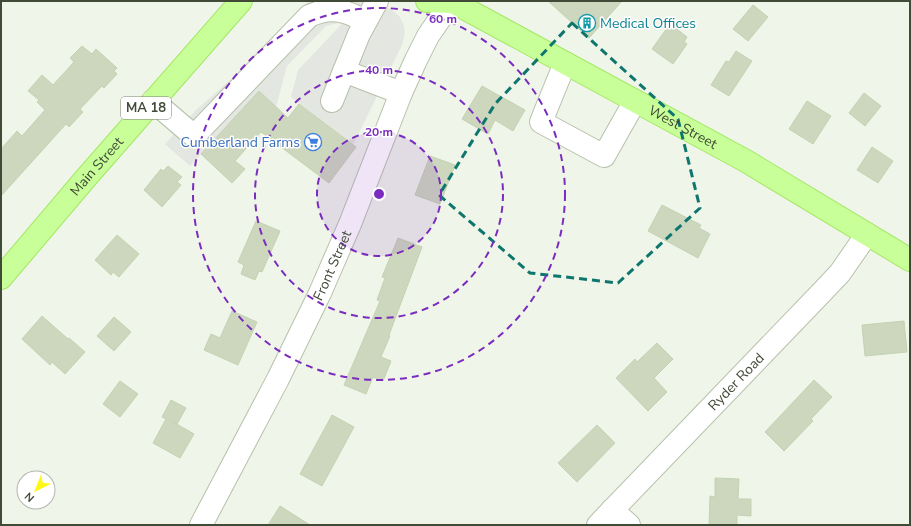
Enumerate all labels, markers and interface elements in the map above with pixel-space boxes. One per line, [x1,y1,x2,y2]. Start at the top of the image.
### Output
text: 60 m [429,11,457,27]
building icon: Medical Offices [577,13,597,33]
place label: Medical Offices [600,14,696,33]
text: 40 m [365,62,393,78]
road number: MA 18 [121,97,171,119]
street label: West Street [645,101,721,153]
text: 20 m [365,124,393,140]
supermarket icon: Cumberland Farms [303,132,323,152]
street label: Main Street [65,133,127,200]
place label: Cumberland Farms [180,133,300,152]
centre of rings [372,187,386,201]
street label: Front Street [308,227,356,304]
street label: Ryder Road [704,349,768,415]
north arrow [16,470,56,510]
text: N [21,489,38,505]

